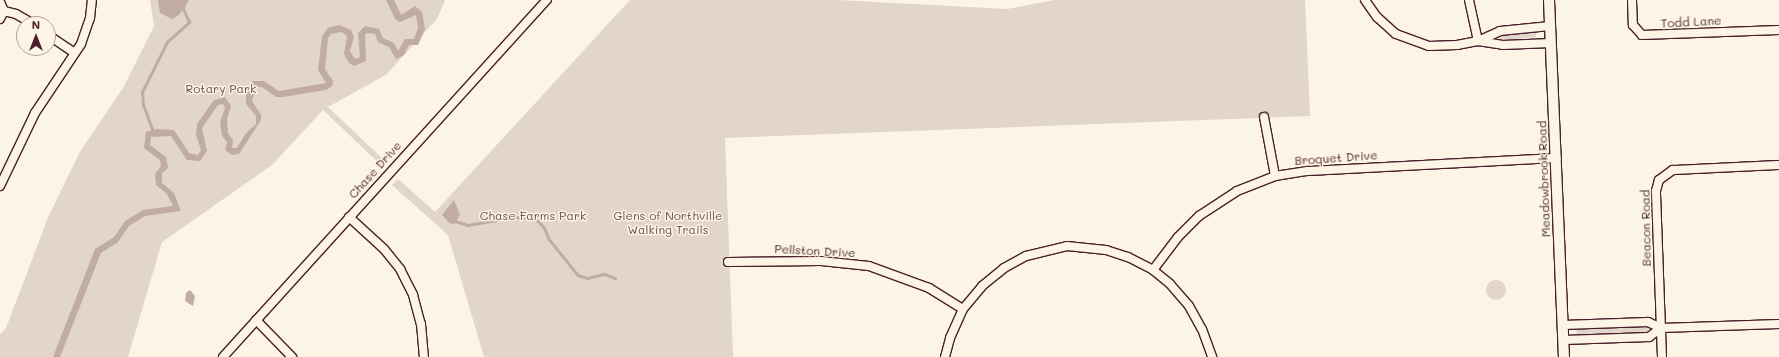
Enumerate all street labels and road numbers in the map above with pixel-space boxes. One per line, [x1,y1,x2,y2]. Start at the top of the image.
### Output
street label: Todd Lane [1660,13,1722,31]
street label: Meadowbrook Road [1535,121,1553,237]
street label: Chase Drive [346,139,404,201]
street label: Broquet Drive [1294,148,1378,168]
street label: Beacon Road [1638,189,1654,267]
street label: Pellston Drive [774,242,856,260]

